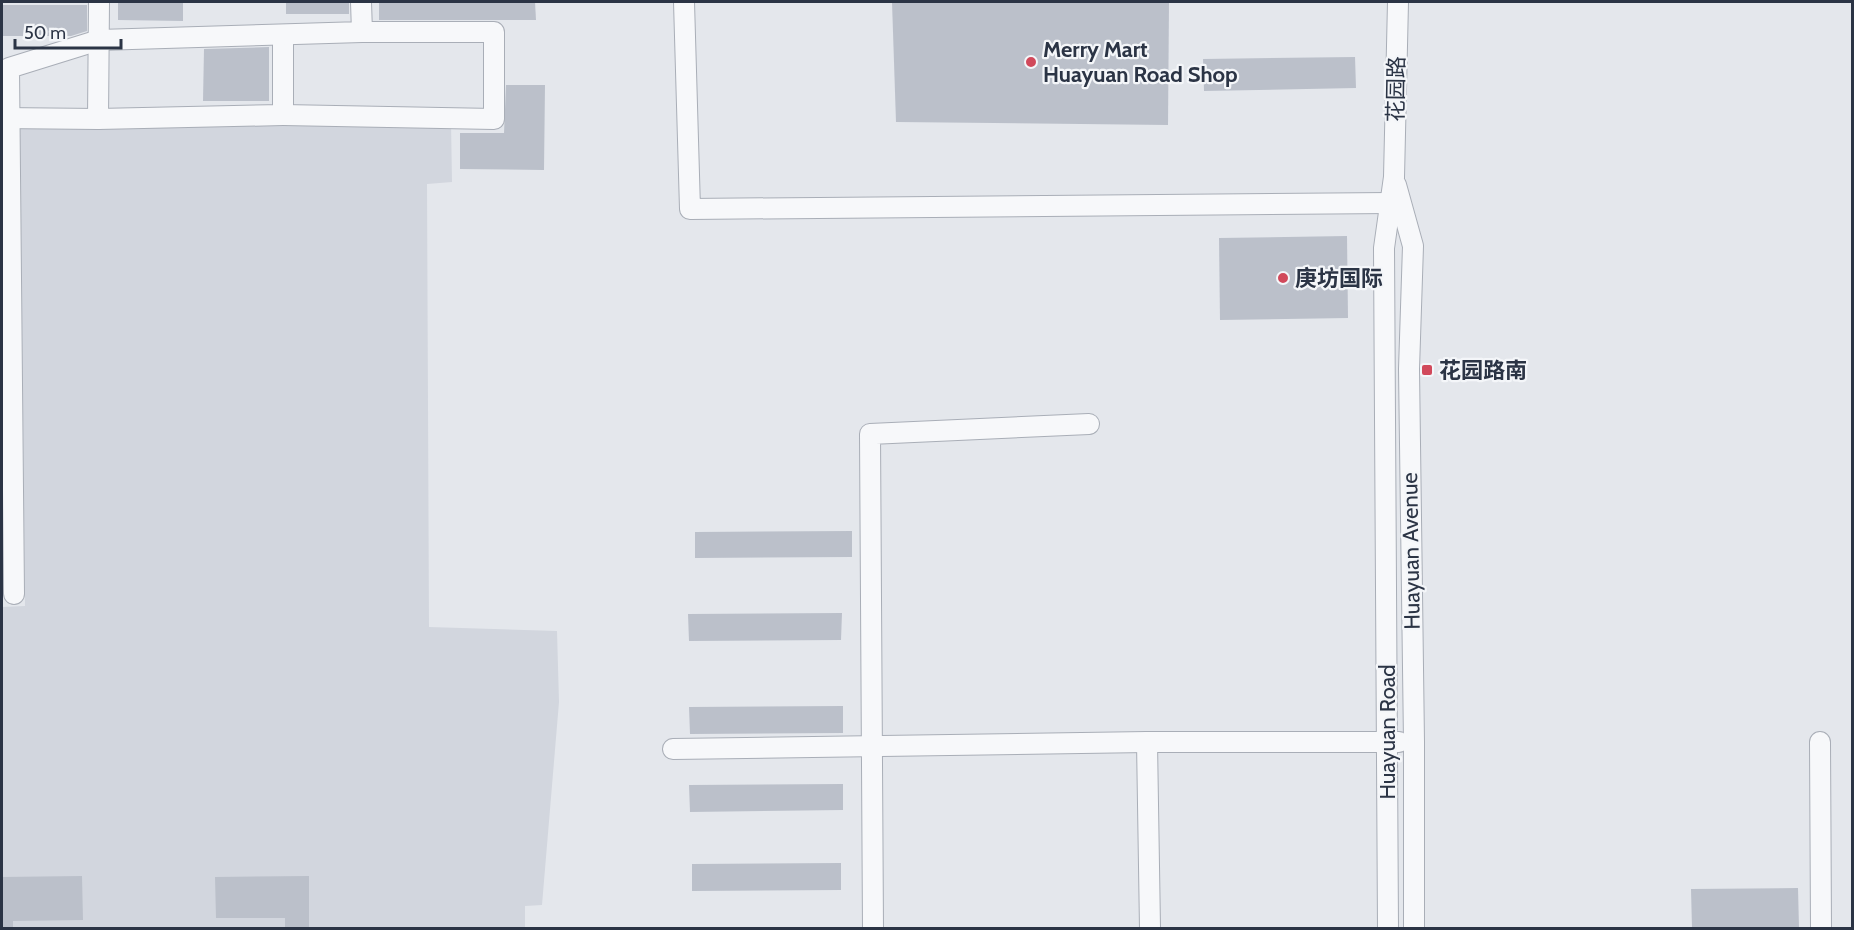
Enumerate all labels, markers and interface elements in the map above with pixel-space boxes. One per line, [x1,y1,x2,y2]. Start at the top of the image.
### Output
scale bar [15,12,122,50]
text: 50 m [24,22,66,44]
place label: Merry Mart Huayuan Road Shop [1043,36,1238,88]
marker: Merry Mart Huayuan Road Shop [1024,55,1038,69]
street label: 花园路 [1382,56,1410,122]
place label: 庚坊国际 [1295,265,1383,292]
marker: 庚坊国际 [1276,271,1290,285]
place label: 花园路南 [1439,357,1527,384]
marker: 花园路南 [1420,363,1434,377]
street label: Huayuan Avenue [1396,472,1426,630]
street label: Huayuan Road [1374,664,1401,800]

